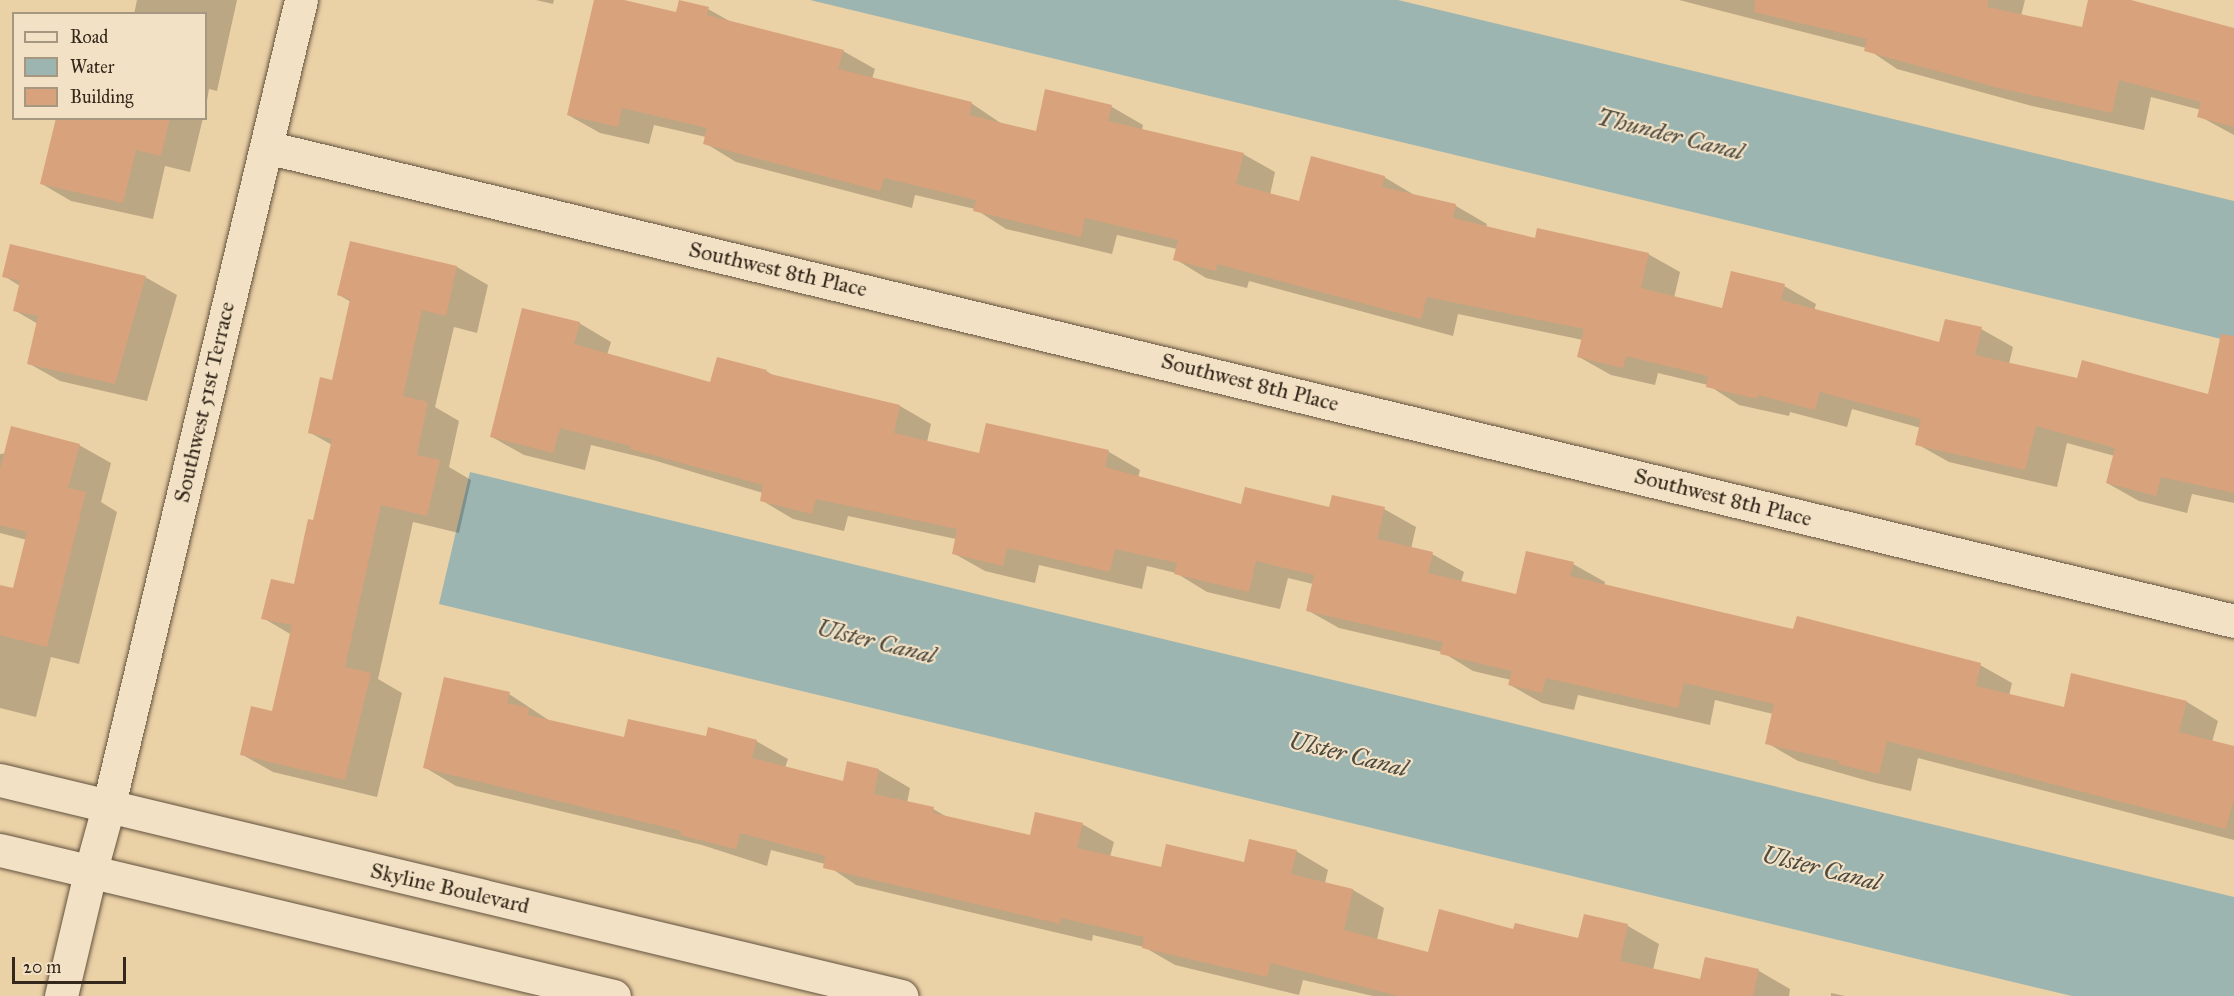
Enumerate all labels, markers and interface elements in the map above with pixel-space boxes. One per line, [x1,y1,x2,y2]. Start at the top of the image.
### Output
legend [12,12,207,120]
text: Road [70,26,108,48]
text: Water [70,56,114,78]
text: Building [70,86,133,108]
water label: Thunder Canal [1594,103,1746,167]
street label: Southwest 8th Place [686,236,870,302]
street label: Southwest 51st Terrace [168,299,240,505]
street label: Southwest 8th Place [1158,347,1342,417]
street label: Southwest 8th Place [1631,462,1815,532]
water label: Ulster Canal [813,613,939,671]
water label: Ulster Canal [1285,726,1411,784]
water label: Ulster Canal [1758,840,1884,898]
street label: Skyline Boulevard [368,857,532,919]
scale bar [15,945,129,983]
text: 20 m [23,956,61,978]

